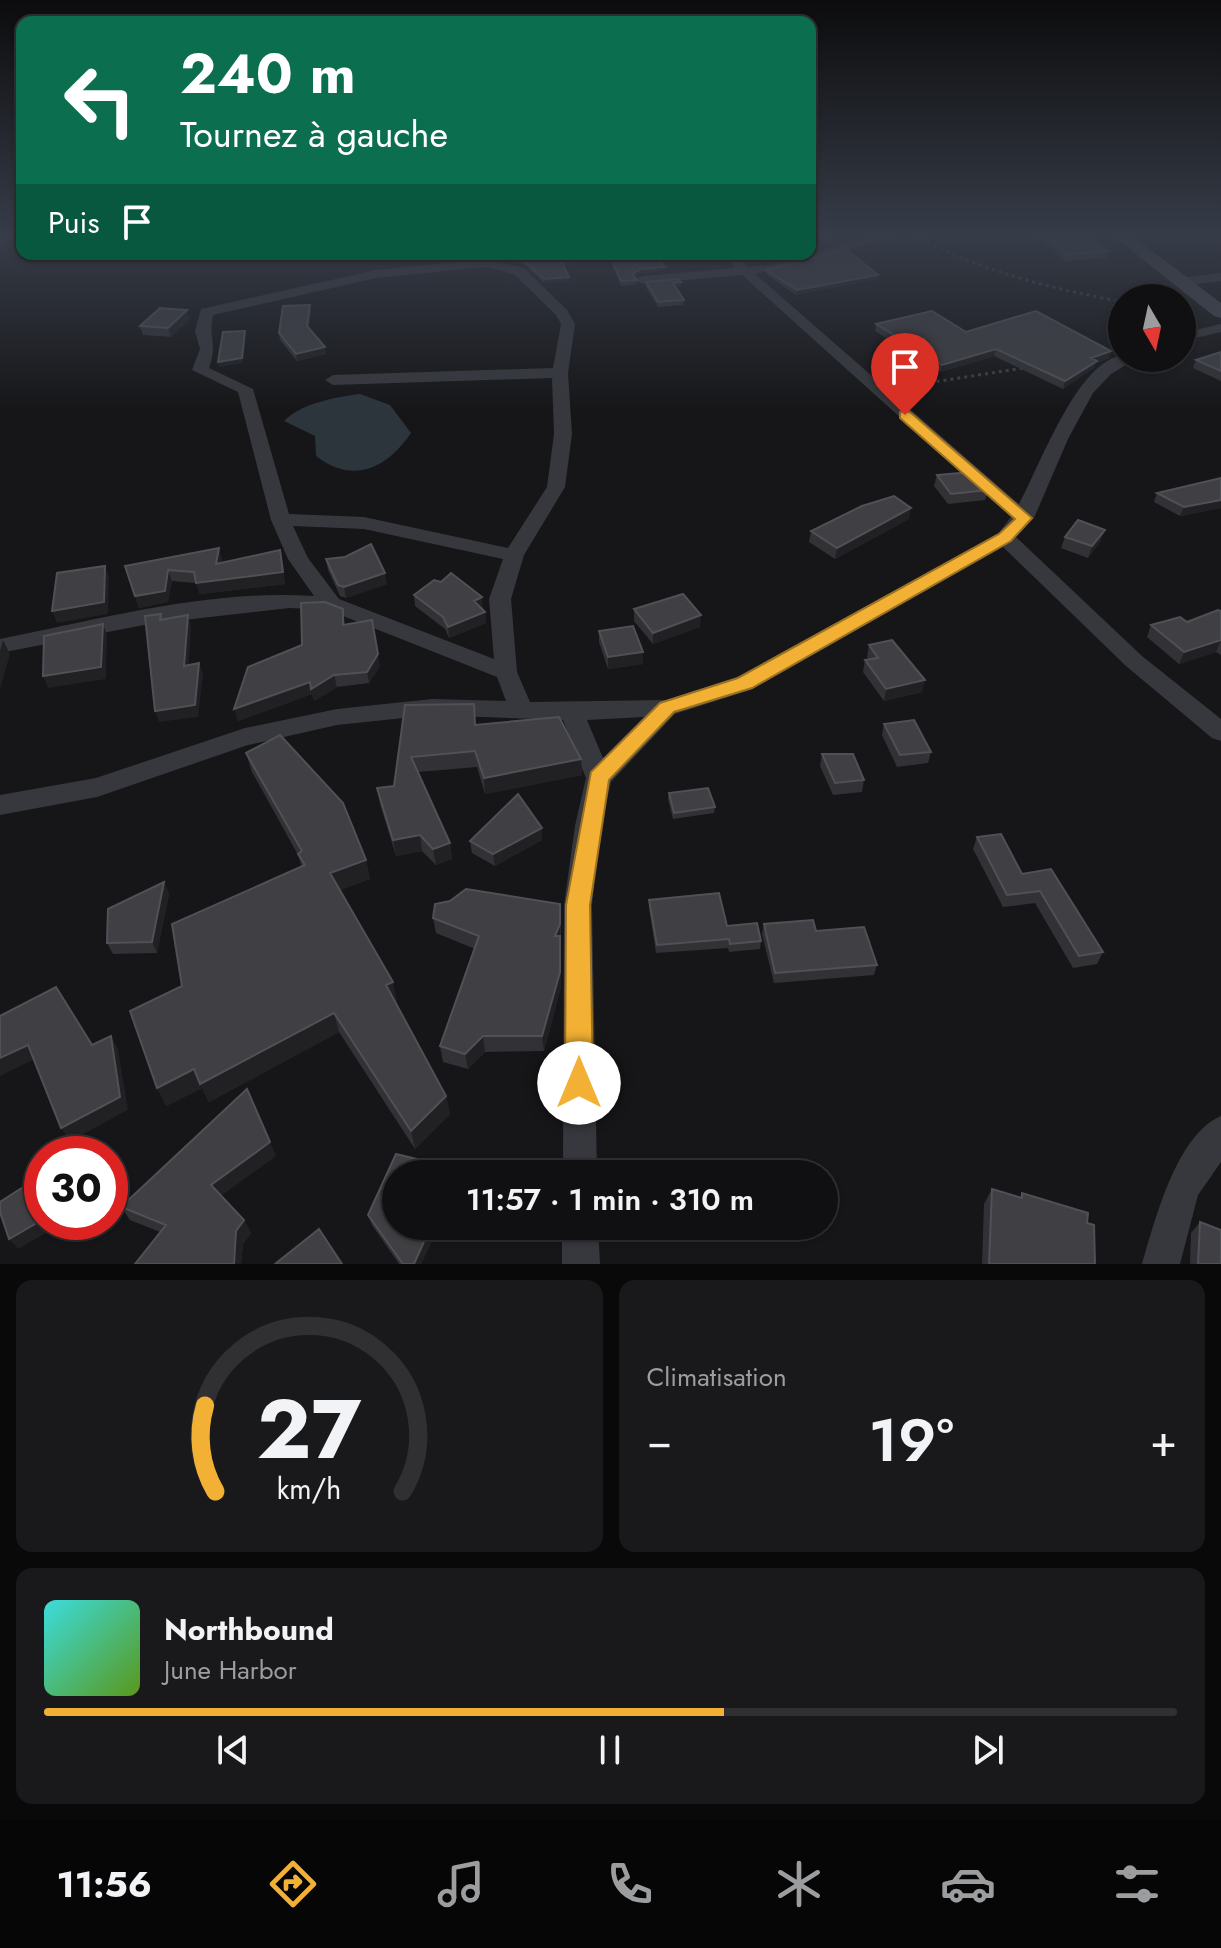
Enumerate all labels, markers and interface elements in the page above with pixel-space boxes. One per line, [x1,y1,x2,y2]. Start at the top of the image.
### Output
text: 240 m [180,33,356,114]
icon: left [48,48,152,152]
text: Tournez à gauche [180,108,448,160]
icon: arrive [115,200,159,244]
text: Puis [48,201,99,244]
north arrow [1108,284,1196,372]
map controls [1108,284,1196,372]
pin [871,333,939,415]
icon: arrive [883,345,927,389]
position arrow [537,1041,621,1125]
speed limit sign: 30 [24,1136,128,1240]
text: 11:57 · 1 min · 310 m [466,1178,754,1221]
text: Climatisation [647,1358,787,1396]
text: 27 [257,1369,362,1489]
text: 19° [869,1397,954,1484]
text: − [647,1409,672,1473]
text: + [1150,1409,1177,1473]
text: km/h [277,1468,342,1510]
text: Northbound [164,1608,334,1651]
text: June Harbor [164,1651,297,1689]
icon: previous [211,1728,255,1772]
icon: pause [588,1728,632,1772]
icon: next [966,1728,1010,1772]
icon: directions [265,1856,321,1912]
icon: music [433,1856,489,1912]
icon: phone [602,1856,658,1912]
icon: climate [771,1856,827,1912]
icon: car [940,1856,996,1912]
icon: filters [1109,1856,1165,1912]
text: 11:56 [56,1858,152,1910]

